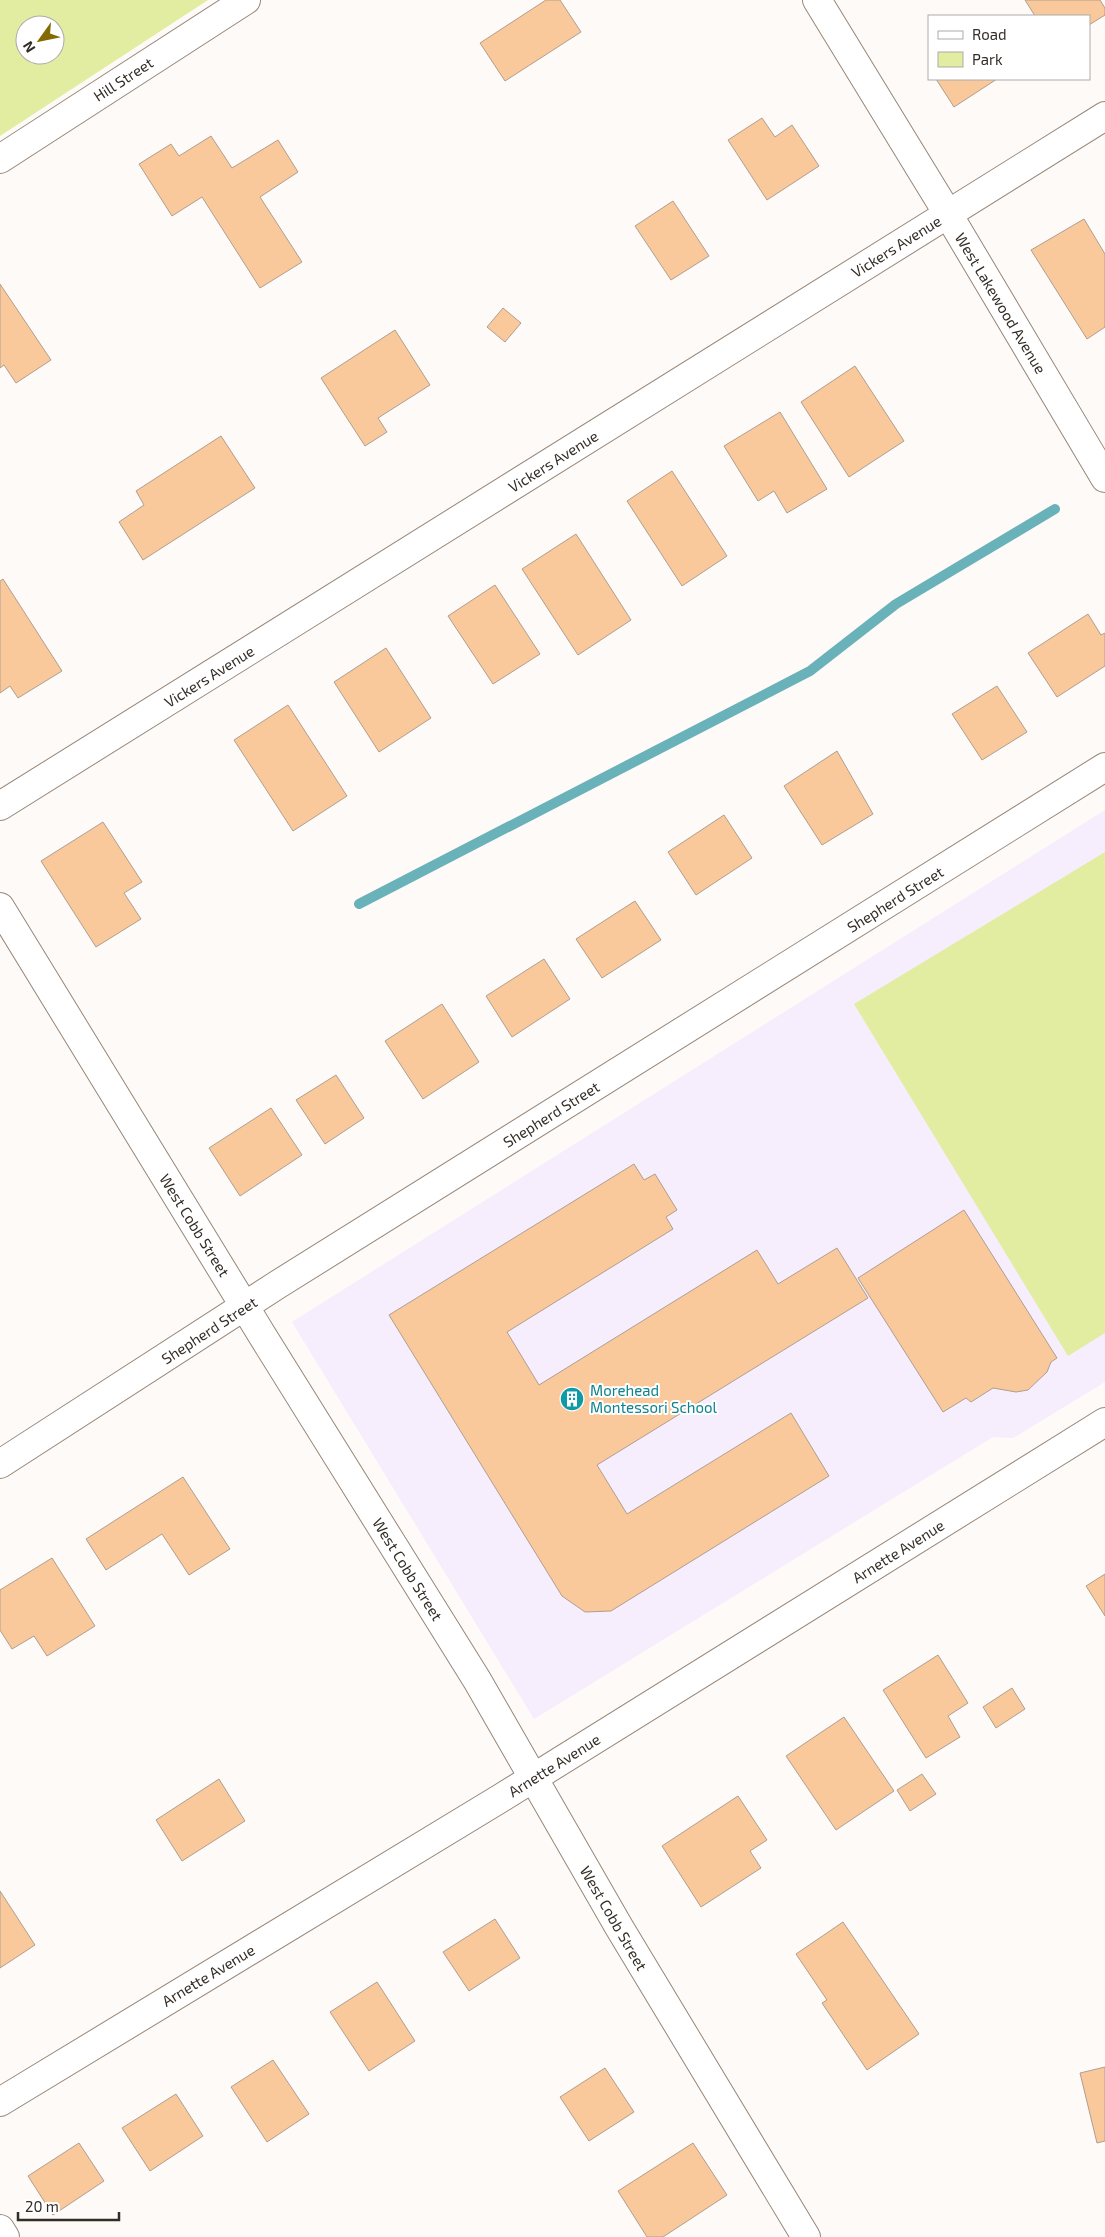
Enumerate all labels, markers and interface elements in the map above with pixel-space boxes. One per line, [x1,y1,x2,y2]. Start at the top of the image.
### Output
north arrow [15,15,65,65]
legend [928,15,1090,80]
text: Road [972,25,1007,43]
text: N [19,38,39,56]
text: Park [972,50,1003,68]
street label: Hill Street [90,53,156,105]
street label: Vickers Avenue [848,211,944,281]
street label: West Lakewood Avenue [952,229,1050,377]
street label: Vickers Avenue [505,426,601,496]
street label: Vickers Avenue [161,641,257,711]
street label: Shepherd Street [844,862,947,936]
street label: Shepherd Street [500,1077,603,1151]
street label: West Cobb Street [156,1170,234,1280]
street label: Shepherd Street [158,1292,260,1368]
place label: Morehead Montessori School [590,1381,718,1416]
building icon: Morehead Montessori School [559,1386,585,1412]
street label: West Cobb Street [369,1514,447,1624]
street label: Arnette Avenue [849,1516,947,1586]
street label: Arnette Avenue [505,1730,603,1800]
street label: West Cobb Street [577,1862,651,1974]
street label: Arnette Avenue [158,1940,258,2010]
scale bar [18,2190,119,2222]
text: 20 m [25,2197,59,2215]

